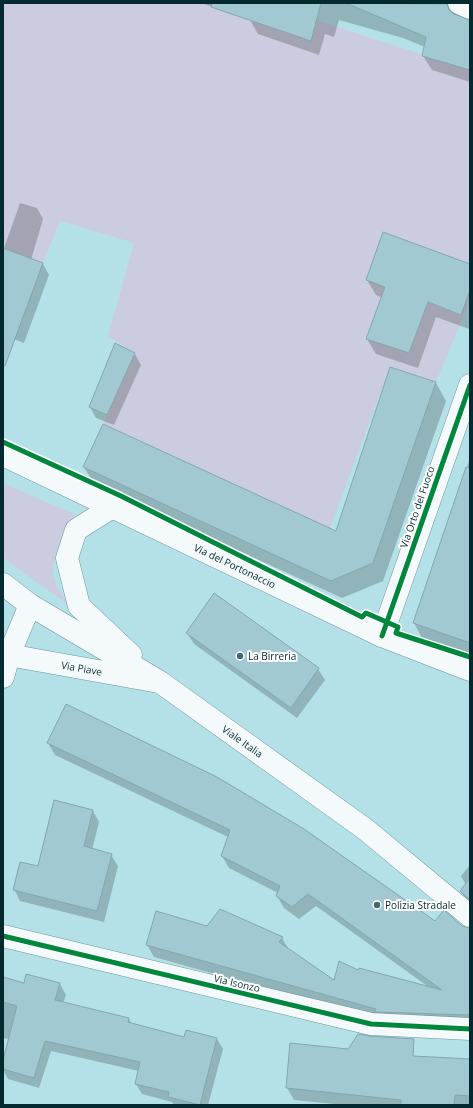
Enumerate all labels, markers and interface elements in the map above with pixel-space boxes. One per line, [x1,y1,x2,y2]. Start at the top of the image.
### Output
street label: Via Orto del Fuoco [396,464,438,550]
street label: Via del Portonaccio [192,540,278,591]
place label: La Birreria [248,649,296,663]
marker: La Birreria [235,651,245,661]
street label: Via Piave [60,658,104,679]
street label: Viale Italia [219,722,266,761]
place label: Polizia Stradale [385,898,456,912]
marker: Polizia Stradale [372,900,382,910]
street label: Via Isonzo [212,971,262,995]

